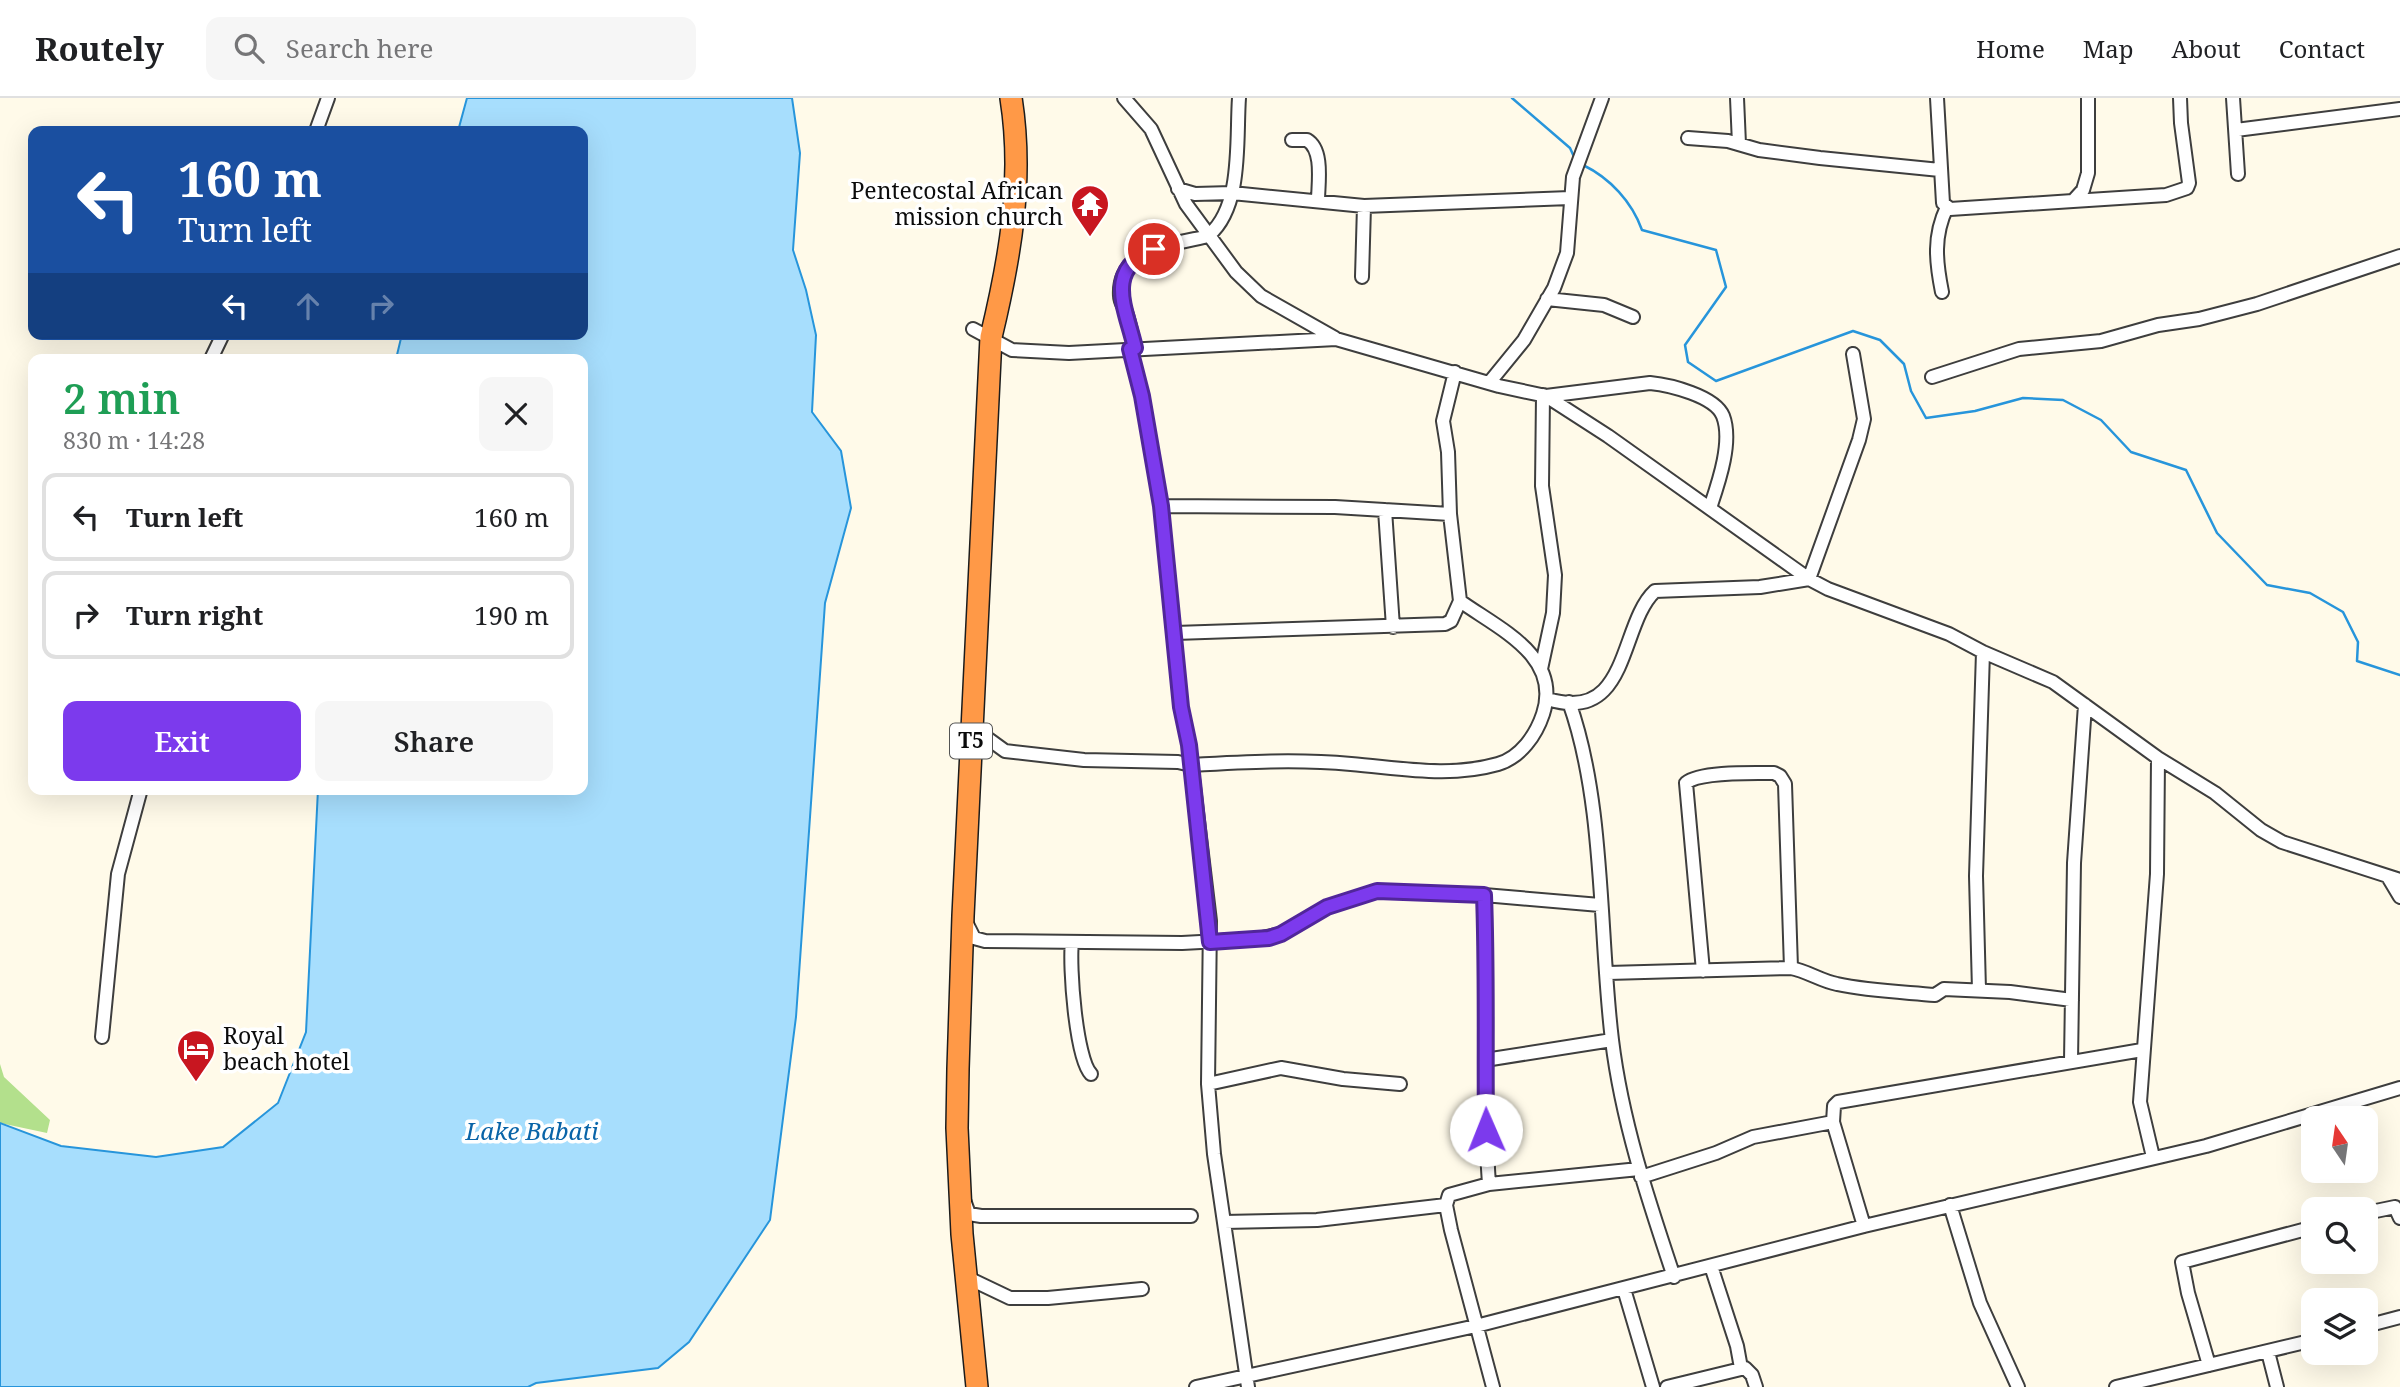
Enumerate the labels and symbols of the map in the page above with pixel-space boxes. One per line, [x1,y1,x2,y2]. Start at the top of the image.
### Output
place label: Pentecostal African mission church [850,174,1063,232]
temple icon: Pentecostal African mission church [1069,183,1111,238]
pin [1124,219,1184,279]
road number: T5 [950,724,992,758]
place label: Royal beach hotel [223,1019,350,1077]
hotel icon: Royal beach hotel [175,1028,217,1083]
position arrow [1449,1093,1523,1167]
north arrow [2301,1106,2378,1183]
water label: Lake Babati [464,1114,599,1147]

